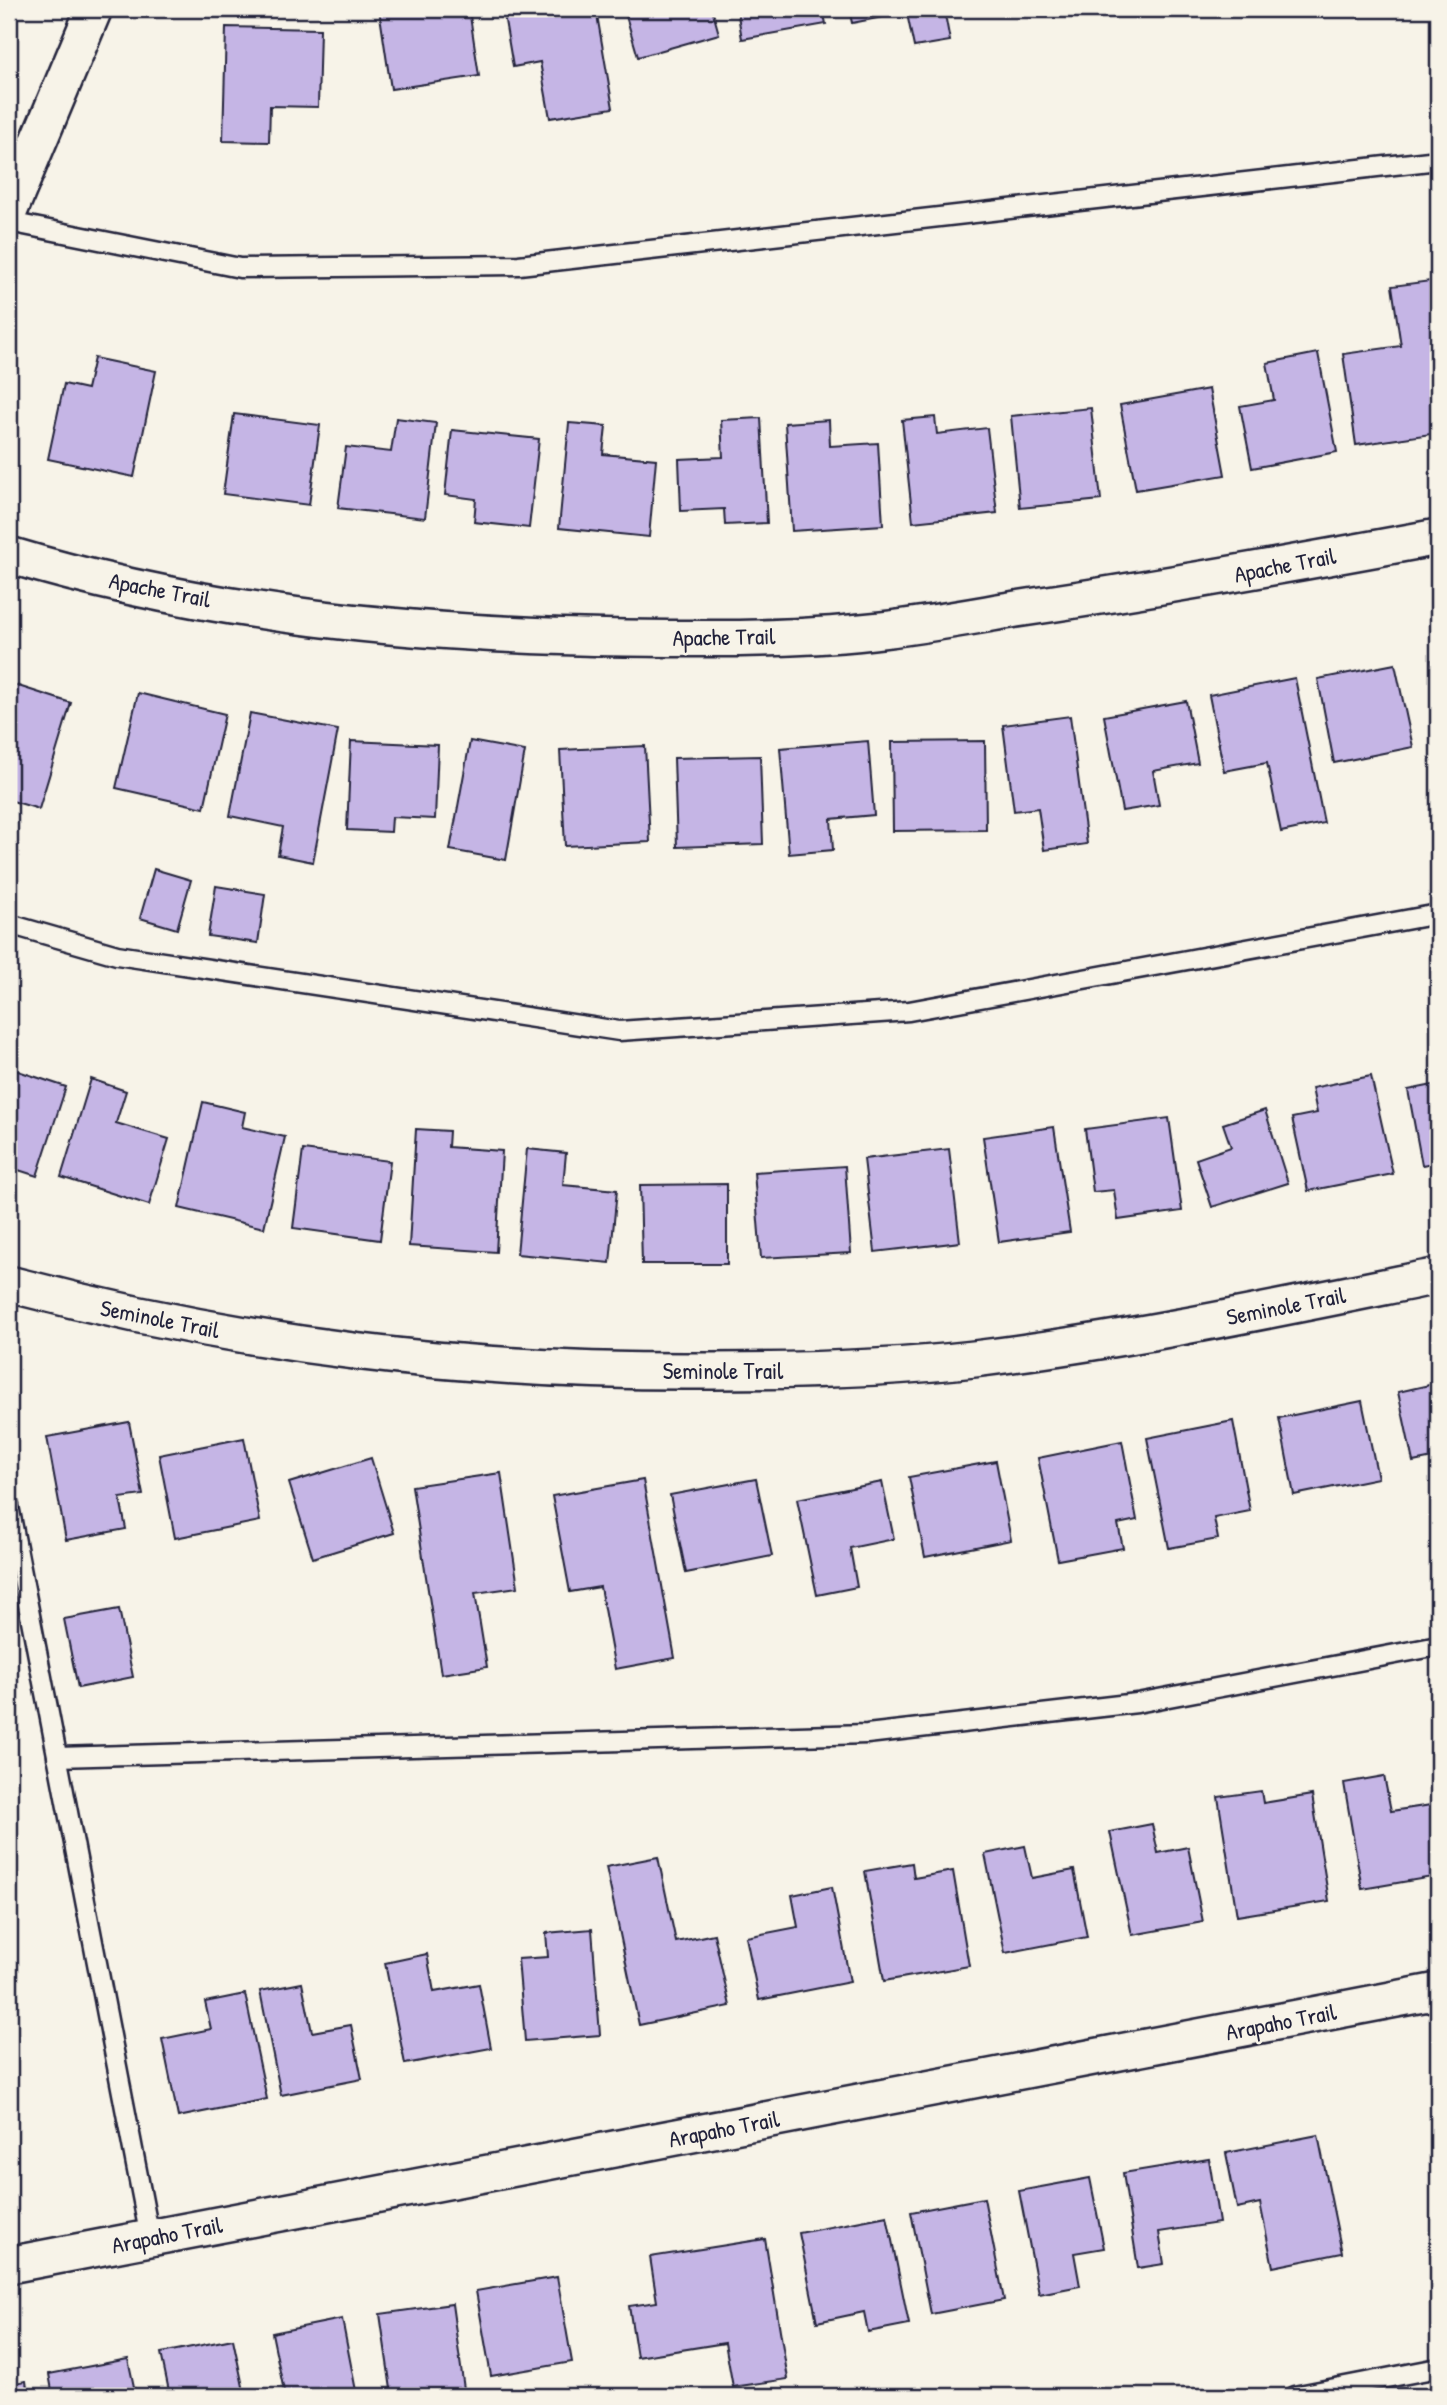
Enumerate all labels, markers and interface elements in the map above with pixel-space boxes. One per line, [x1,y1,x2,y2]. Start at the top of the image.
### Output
street label: Apache Trail [1231,539,1339,590]
street label: Apache Trail [107,564,214,615]
street label: Apache Trail [672,620,777,653]
street label: Seminole Trail [1224,1279,1349,1332]
street label: Seminole Trail [98,1292,223,1345]
street label: Seminole Trail [663,1355,784,1386]
street label: Arapaho Trail [1223,1995,1340,2047]
street label: Arapaho Trail [666,2102,783,2154]
street label: Arapaho Trail [109,2208,226,2260]

